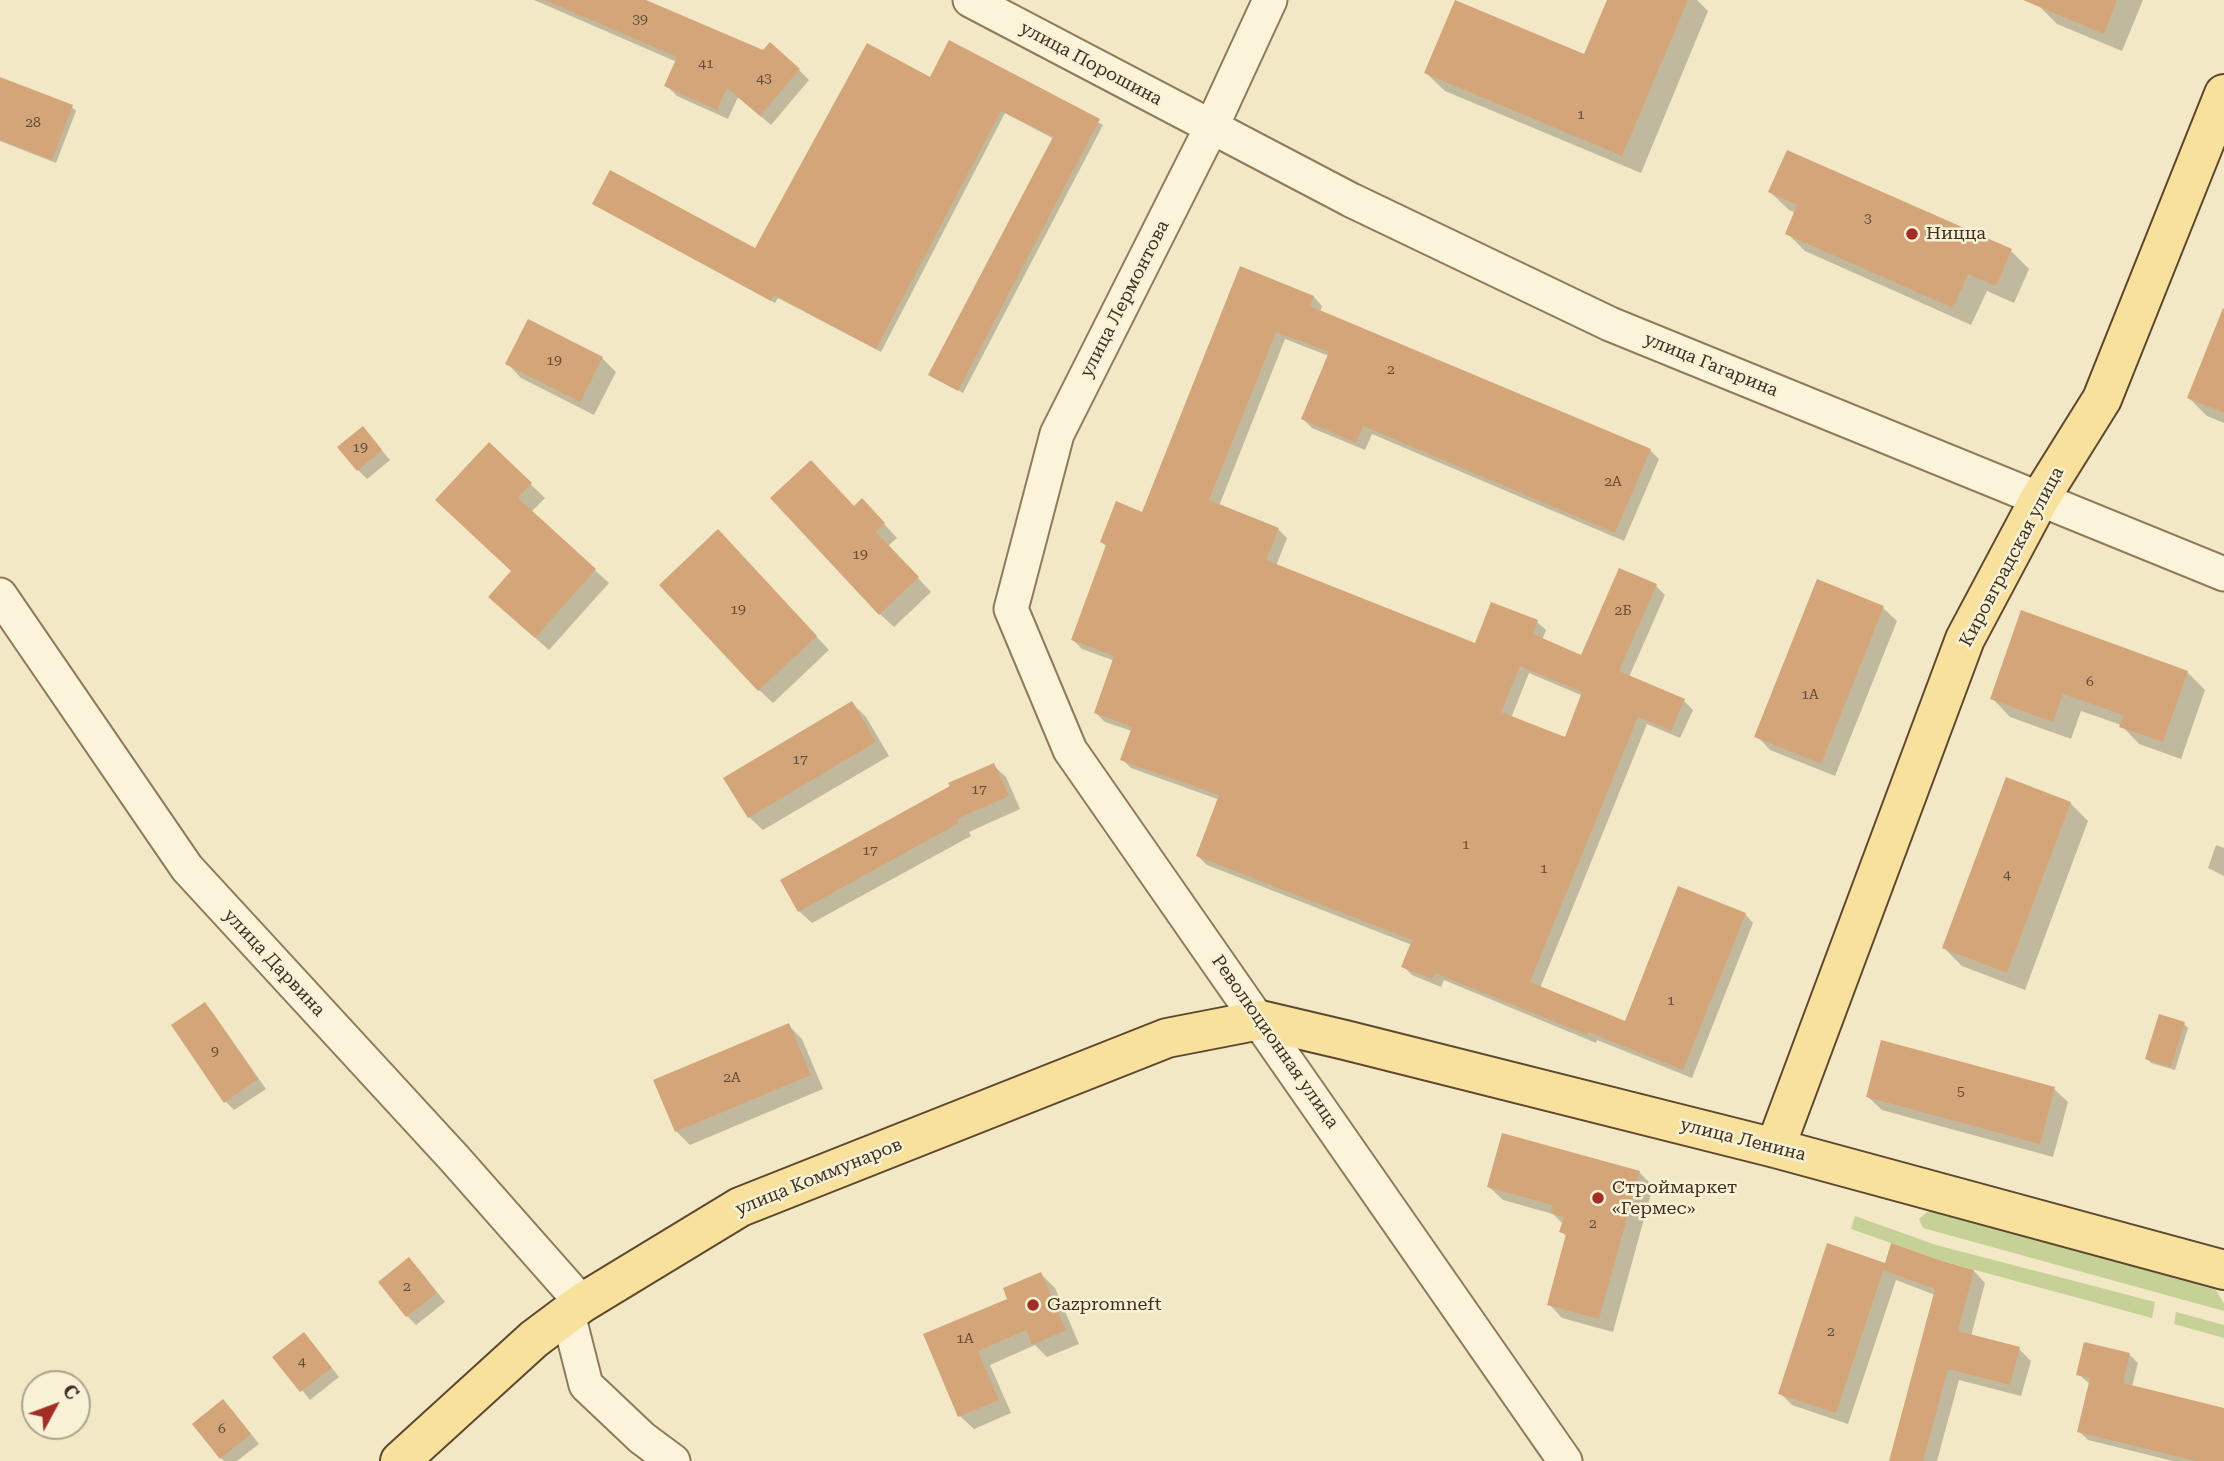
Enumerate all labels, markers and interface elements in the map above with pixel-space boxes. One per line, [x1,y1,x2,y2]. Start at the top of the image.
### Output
house number: 39 [632,12,648,28]
street label: улица Порошина [1016,17,1166,111]
house number: 41 [698,56,714,72]
house number: 43 [756,71,772,87]
house number: 1 [1577,107,1585,123]
house number: 28 [25,115,41,131]
house number: 3 [1864,211,1872,227]
street label: улица Лермонтова [1076,217,1174,381]
place label: Ницца [1926,223,1986,245]
marker: Ницца [1904,226,1920,242]
street label: улица Гагарина [1641,328,1781,402]
house number: 19 [546,353,562,369]
house number: 2 [1387,362,1395,378]
house number: 19 [352,440,368,456]
street label: Кировградская улица [1955,463,2069,651]
house number: 2А [1604,474,1622,490]
house number: 19 [852,547,868,563]
house number: 19 [730,602,746,618]
house number: 2Б [1615,603,1631,619]
house number: 6 [2086,674,2094,690]
house number: 1А [1801,687,1819,703]
house number: 17 [792,752,808,768]
house number: 17 [971,782,987,798]
house number: 1 [1462,837,1470,853]
house number: 17 [862,843,878,859]
house number: 1 [1540,861,1548,877]
house number: 4 [2003,867,2011,883]
street label: улица Дарвина [219,905,329,1021]
street label: Революционная улица [1207,951,1343,1133]
house number: 1 [1667,993,1675,1009]
house number: 9 [211,1044,219,1060]
house number: 2А [723,1070,741,1086]
house number: 5 [1957,1084,1965,1100]
street label: улица Ленина [1678,1114,1808,1166]
street label: улица Коммунаров [733,1134,905,1220]
place label: Строймаркет «Гермес» [1612,1177,1737,1220]
marker: Строймаркет «Гермес» [1590,1190,1606,1206]
house number: 2 [1589,1216,1597,1232]
house number: 2 [403,1279,411,1295]
place label: Gazpromneft [1047,1294,1161,1316]
marker: Gazpromneft [1025,1297,1041,1313]
house number: 2 [1827,1324,1835,1340]
house number: 1А [956,1331,974,1347]
house number: 4 [298,1354,306,1370]
north arrow [21,1370,91,1440]
text: С [58,1380,84,1405]
house number: 6 [218,1421,226,1437]

